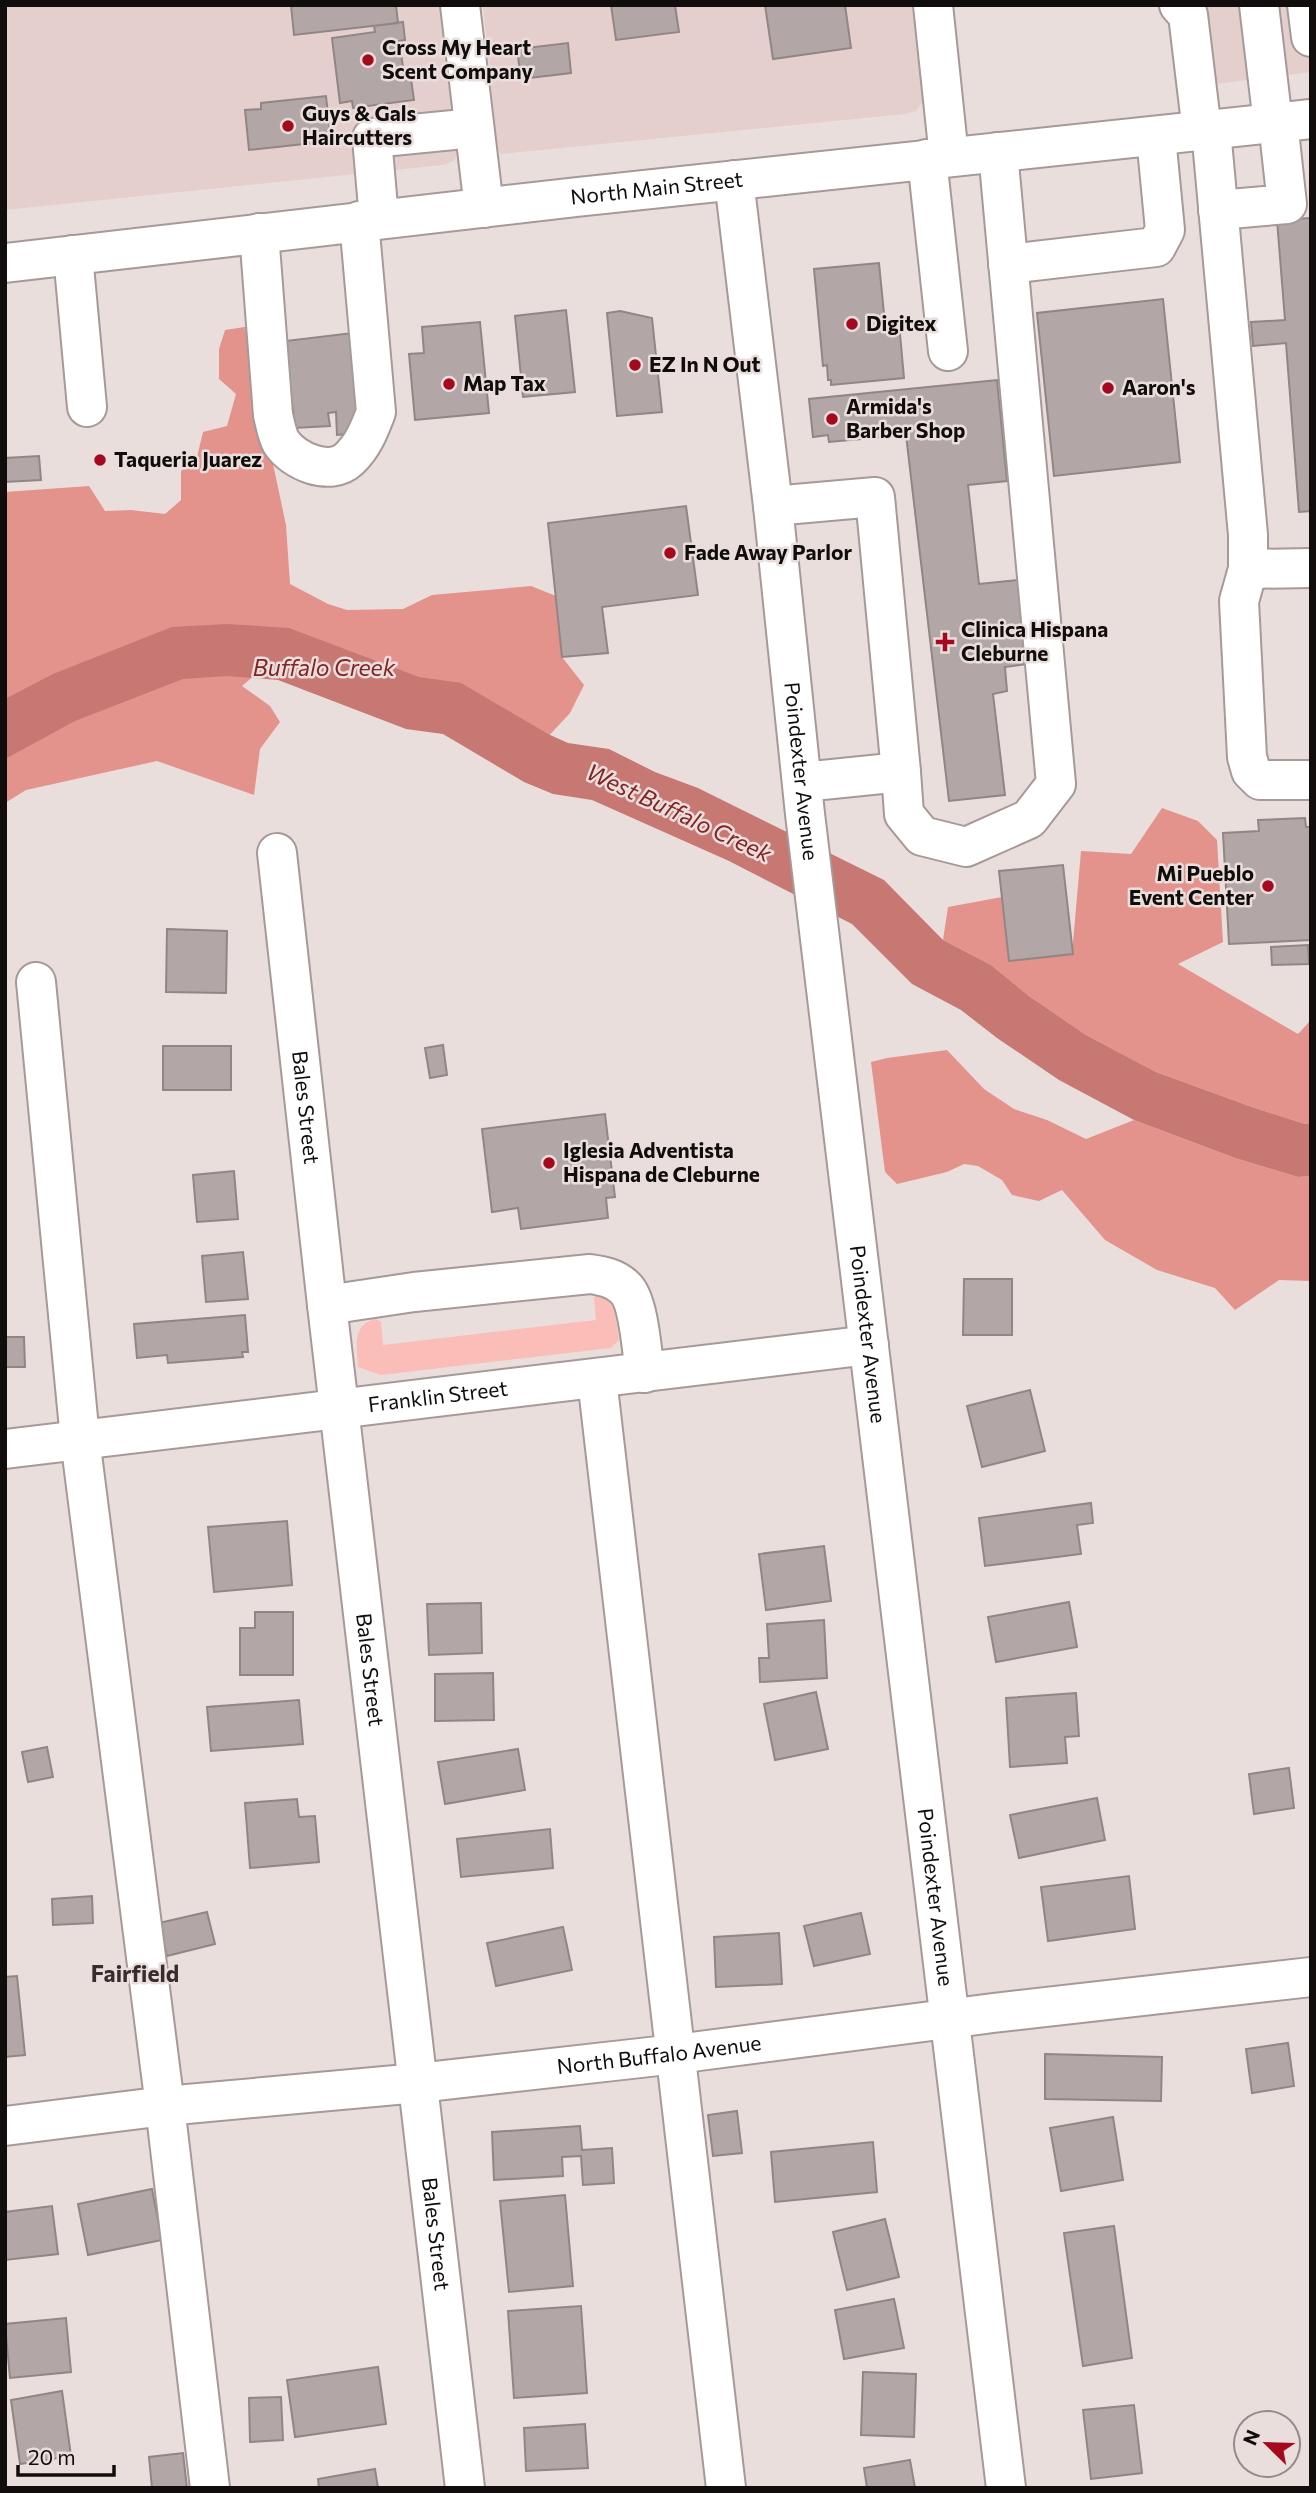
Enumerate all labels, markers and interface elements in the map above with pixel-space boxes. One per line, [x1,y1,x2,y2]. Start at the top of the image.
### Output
place label: Cross My Heart Scent Company [382,34,533,83]
marker: Cross My Heart Scent Company [360,52,376,68]
place label: Guys & Gals Haircutters [302,100,417,149]
marker: Guys & Gals Haircutters [280,118,296,134]
street label: North Main Street [569,165,744,209]
place label: Digitex [866,310,936,335]
marker: Digitex [844,316,860,332]
place label: EZ In N Out [649,351,761,376]
marker: EZ In N Out [627,357,643,373]
place label: Map Tax [463,370,546,395]
place label: Aaron's [1122,374,1196,399]
marker: Map Tax [441,376,457,392]
marker: Aaron's [1100,380,1116,396]
place label: Armida's Barber Shop [846,393,966,442]
marker: Armida's Barber Shop [824,411,840,427]
place label: Taqueria Juarez [114,446,262,471]
marker: Taqueria Juarez [92,452,108,468]
place label: Fade Away Parlor [684,539,853,564]
marker: Fade Away Parlor [662,545,678,561]
place label: Clinica Hispana Cleburne [961,616,1108,665]
marker: Clinica Hispana Cleburne [935,632,955,652]
water label: Buffalo Creek [253,653,396,681]
street label: Poindexter Avenue [780,681,824,862]
water label: West Buffalo Creek [582,757,777,867]
place label: Mi Pueblo Event Center [1129,860,1254,909]
marker: Mi Pueblo Event Center [1260,878,1276,894]
street label: Bales Street [288,1049,325,1165]
place label: Iglesia Adventista Hispana de Cleburne [563,1137,760,1186]
marker: Iglesia Adventista Hispana de Cleburne [541,1155,557,1171]
street label: Poindexter Avenue [846,1244,892,1425]
street label: Franklin Street [366,1375,509,1416]
street label: Bales Street [352,1612,390,1728]
street label: Poindexter Avenue [913,1807,960,1988]
district label: Fairfield [91,1959,179,1987]
street label: North Buffalo Avenue [555,2029,763,2078]
street label: Bales Street [418,2176,456,2292]
north arrow [1232,2409,1302,2479]
text: N [1238,2426,1264,2448]
scale bar [18,2434,114,2478]
text: 20 m [28,2444,76,2469]

